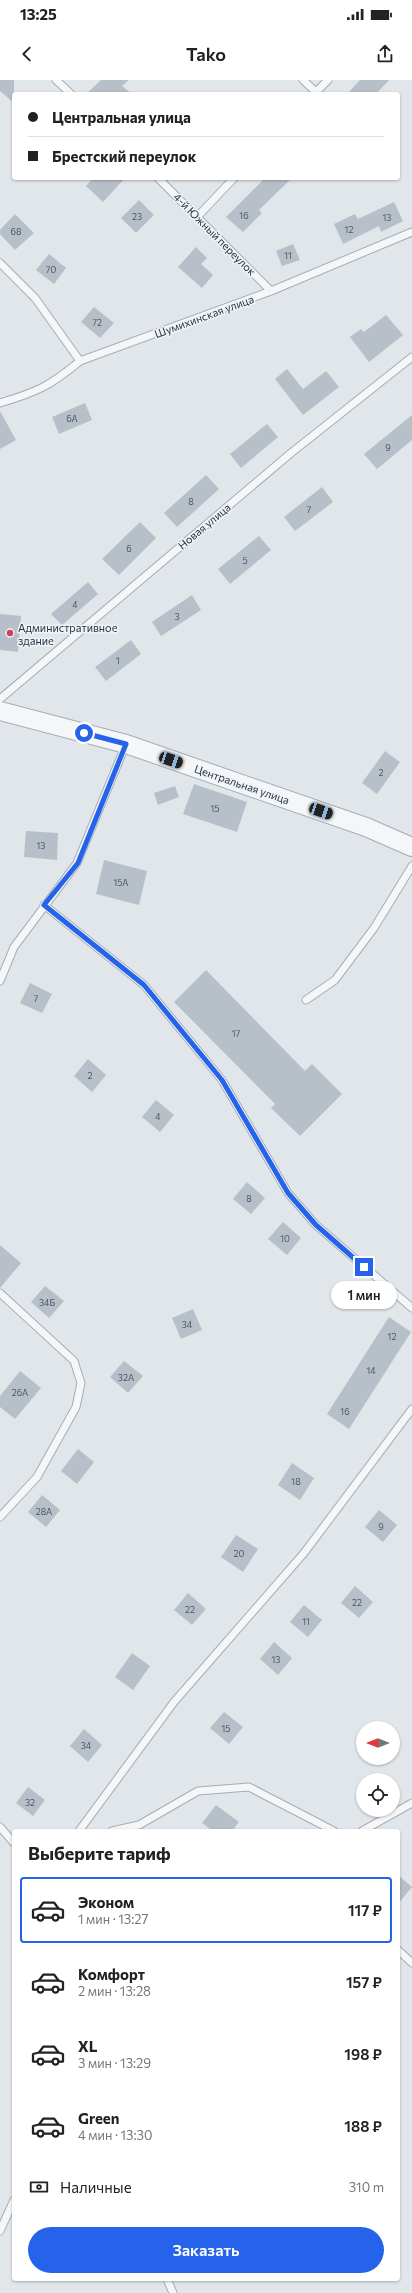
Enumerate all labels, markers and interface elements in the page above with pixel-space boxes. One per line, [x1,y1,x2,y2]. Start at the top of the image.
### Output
text: 13:25 [20,5,57,23]
icon: back [16,43,38,65]
text: Tako [186,43,226,65]
icon: share [374,43,396,65]
text: Центральная улица [52,108,191,126]
text: Брестский переулок [52,147,196,165]
street label: 4-й Южный переулок [171,190,259,278]
house number: 16 [239,210,249,221]
house number: 23 [132,211,142,222]
house number: 13 [383,212,391,223]
house number: 12 [345,224,353,235]
house number: 68 [11,226,21,237]
house number: 11 [284,250,292,261]
house number: 70 [46,264,56,275]
street label: Шумихинская улица [153,292,255,340]
house number: 72 [92,317,102,328]
house number: 6А [66,413,78,424]
house number: 9 [385,442,391,453]
house number: 8 [188,496,194,507]
street label: Новая улица [175,500,233,552]
house number: 7 [307,504,312,515]
house number: 6 [126,543,132,554]
house number: 5 [242,555,248,566]
house number: 4 [72,599,78,610]
house number: 3 [174,611,180,622]
place label: Административное здание [18,621,118,647]
marker: Административное здание [5,628,15,638]
house number: 1 [116,655,120,666]
route start [75,724,93,742]
car [158,750,184,770]
street label: Центральная улица [193,762,291,806]
house number: 2 [379,767,384,778]
car [308,801,334,821]
house number: 15 [210,803,220,814]
house number: 13 [37,840,45,851]
house number: 15А [113,877,129,888]
house number: 7 [34,993,39,1004]
house number: 17 [232,1028,241,1039]
house number: 2 [88,1070,93,1081]
house number: 4 [155,1111,161,1122]
house number: 8 [246,1193,252,1204]
house number: 10 [280,1233,290,1244]
route end [355,1258,373,1276]
callout: 1 мин [331,1281,397,1309]
text: 1 мин [348,1287,380,1303]
house number: 34Б [39,1297,55,1308]
house number: 34 [182,1319,193,1330]
house number: 12 [388,1331,396,1342]
house number: 14 [366,1365,376,1376]
house number: 32А [118,1372,134,1383]
house number: 26А [12,1387,28,1398]
house number: 16 [340,1406,350,1417]
house number: 18 [291,1476,301,1487]
house number: 28А [36,1506,52,1517]
house number: 9 [378,1521,384,1532]
house number: 20 [234,1548,245,1559]
house number: 22 [352,1597,362,1608]
house number: 22 [185,1604,195,1615]
house number: 11 [302,1616,310,1627]
house number: 13 [272,1654,280,1665]
north arrow [356,1721,400,1765]
map controls [356,1721,400,1817]
house number: 15 [221,1723,231,1734]
house number: 34 [81,1740,92,1751]
button: locate [356,1773,400,1817]
house number: 32 [25,1797,35,1808]
text: Выберите тариф [28,1842,171,1864]
icon: car [30,1892,66,1928]
text: Эконом [78,1893,134,1911]
text: 117 ₽ [348,1901,382,1919]
text: 1 мин · 13:27 [78,1911,148,1927]
icon: car [30,1964,66,2000]
text: Комфорт [78,1965,145,1983]
text: 157 ₽ [346,1973,382,1991]
text: 2 мин · 13:28 [78,1983,151,1999]
icon: car [30,2036,66,2072]
text: XL [78,2037,97,2055]
text: 198 ₽ [344,2045,382,2063]
text: 3 мин · 13:29 [78,2055,151,2071]
icon: car [30,2108,66,2144]
text: Green [78,2109,119,2127]
text: 188 ₽ [344,2117,382,2135]
text: 4 мин · 13:30 [78,2127,152,2143]
icon: cash [28,2176,50,2198]
text: Наличные [60,2178,132,2196]
text: 310 m [349,2179,384,2195]
button: Заказать [28,2227,384,2273]

